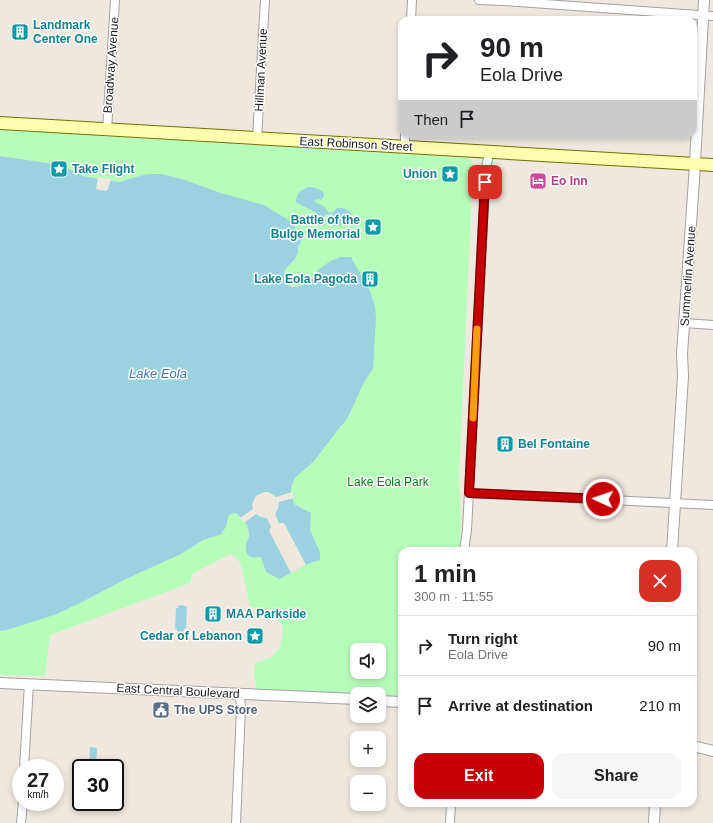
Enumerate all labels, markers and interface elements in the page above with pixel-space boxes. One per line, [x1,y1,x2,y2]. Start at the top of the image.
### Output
street label: Broadway Avenue [101,16,121,114]
place label: Landmark Center One [33,18,98,46]
building icon: Landmark Center One [10,22,30,42]
street label: Hillman Avenue [252,28,270,112]
icon: right [414,32,466,84]
text: 90 m [480,32,544,63]
text: Eola Drive [480,65,563,85]
icon: arrive [456,108,478,130]
text: Then [414,111,448,128]
street label: East Robinson Street [299,134,414,154]
place icon: Take Flight [49,159,69,179]
place label: Take Flight [72,162,134,176]
place icon: Union [440,164,460,184]
pin [468,165,502,199]
place label: Union [403,167,437,181]
icon: arrive [474,171,496,193]
hotel icon: Eo Inn [528,171,548,191]
place label: Eo Inn [551,174,588,188]
place label: Battle of the Bulge Memorial [271,213,360,241]
place icon: Battle of the Bulge Memorial [363,217,383,237]
street label: Summerlin Avenue [678,225,699,327]
building icon: Lake Eola Pagoda [360,269,380,289]
place label: Lake Eola Pagoda [254,272,357,286]
water label: Lake Eola [129,366,187,381]
building icon: Bel Fontaine [495,434,515,454]
place label: Bel Fontaine [518,437,590,451]
park label: Lake Eola Park [347,475,430,489]
position arrow [582,478,624,520]
text: 1 min [414,560,477,587]
button: close [639,560,681,602]
text: 300 m · 11:55 [414,589,493,604]
building icon: MAA Parkside [203,604,223,624]
place label: MAA Parkside [226,607,307,621]
place icon: Cedar of Lebanon [245,626,265,646]
place label: Cedar of Lebanon [140,629,242,643]
text: Turn right [448,630,518,647]
icon: right [414,635,436,657]
text: 90 m [648,637,681,654]
map controls [350,643,386,811]
button: sound [350,643,386,679]
text: Eola Drive [448,647,508,662]
street label: East Central Boulevard [116,681,240,701]
button: layers [350,687,386,723]
icon: arrive [414,695,436,717]
text: Arrive at destination [448,697,593,714]
text: 210 m [639,697,681,714]
public building icon: The UPS Store [151,700,171,720]
place label: The UPS Store [174,703,258,717]
button: + [350,731,386,767]
button: Exit [414,753,544,799]
button: Share [552,753,681,799]
speed limit sign: 30 [72,759,124,811]
text: 27 [27,769,49,791]
button: − [350,775,386,811]
text: km/h [27,789,49,800]

